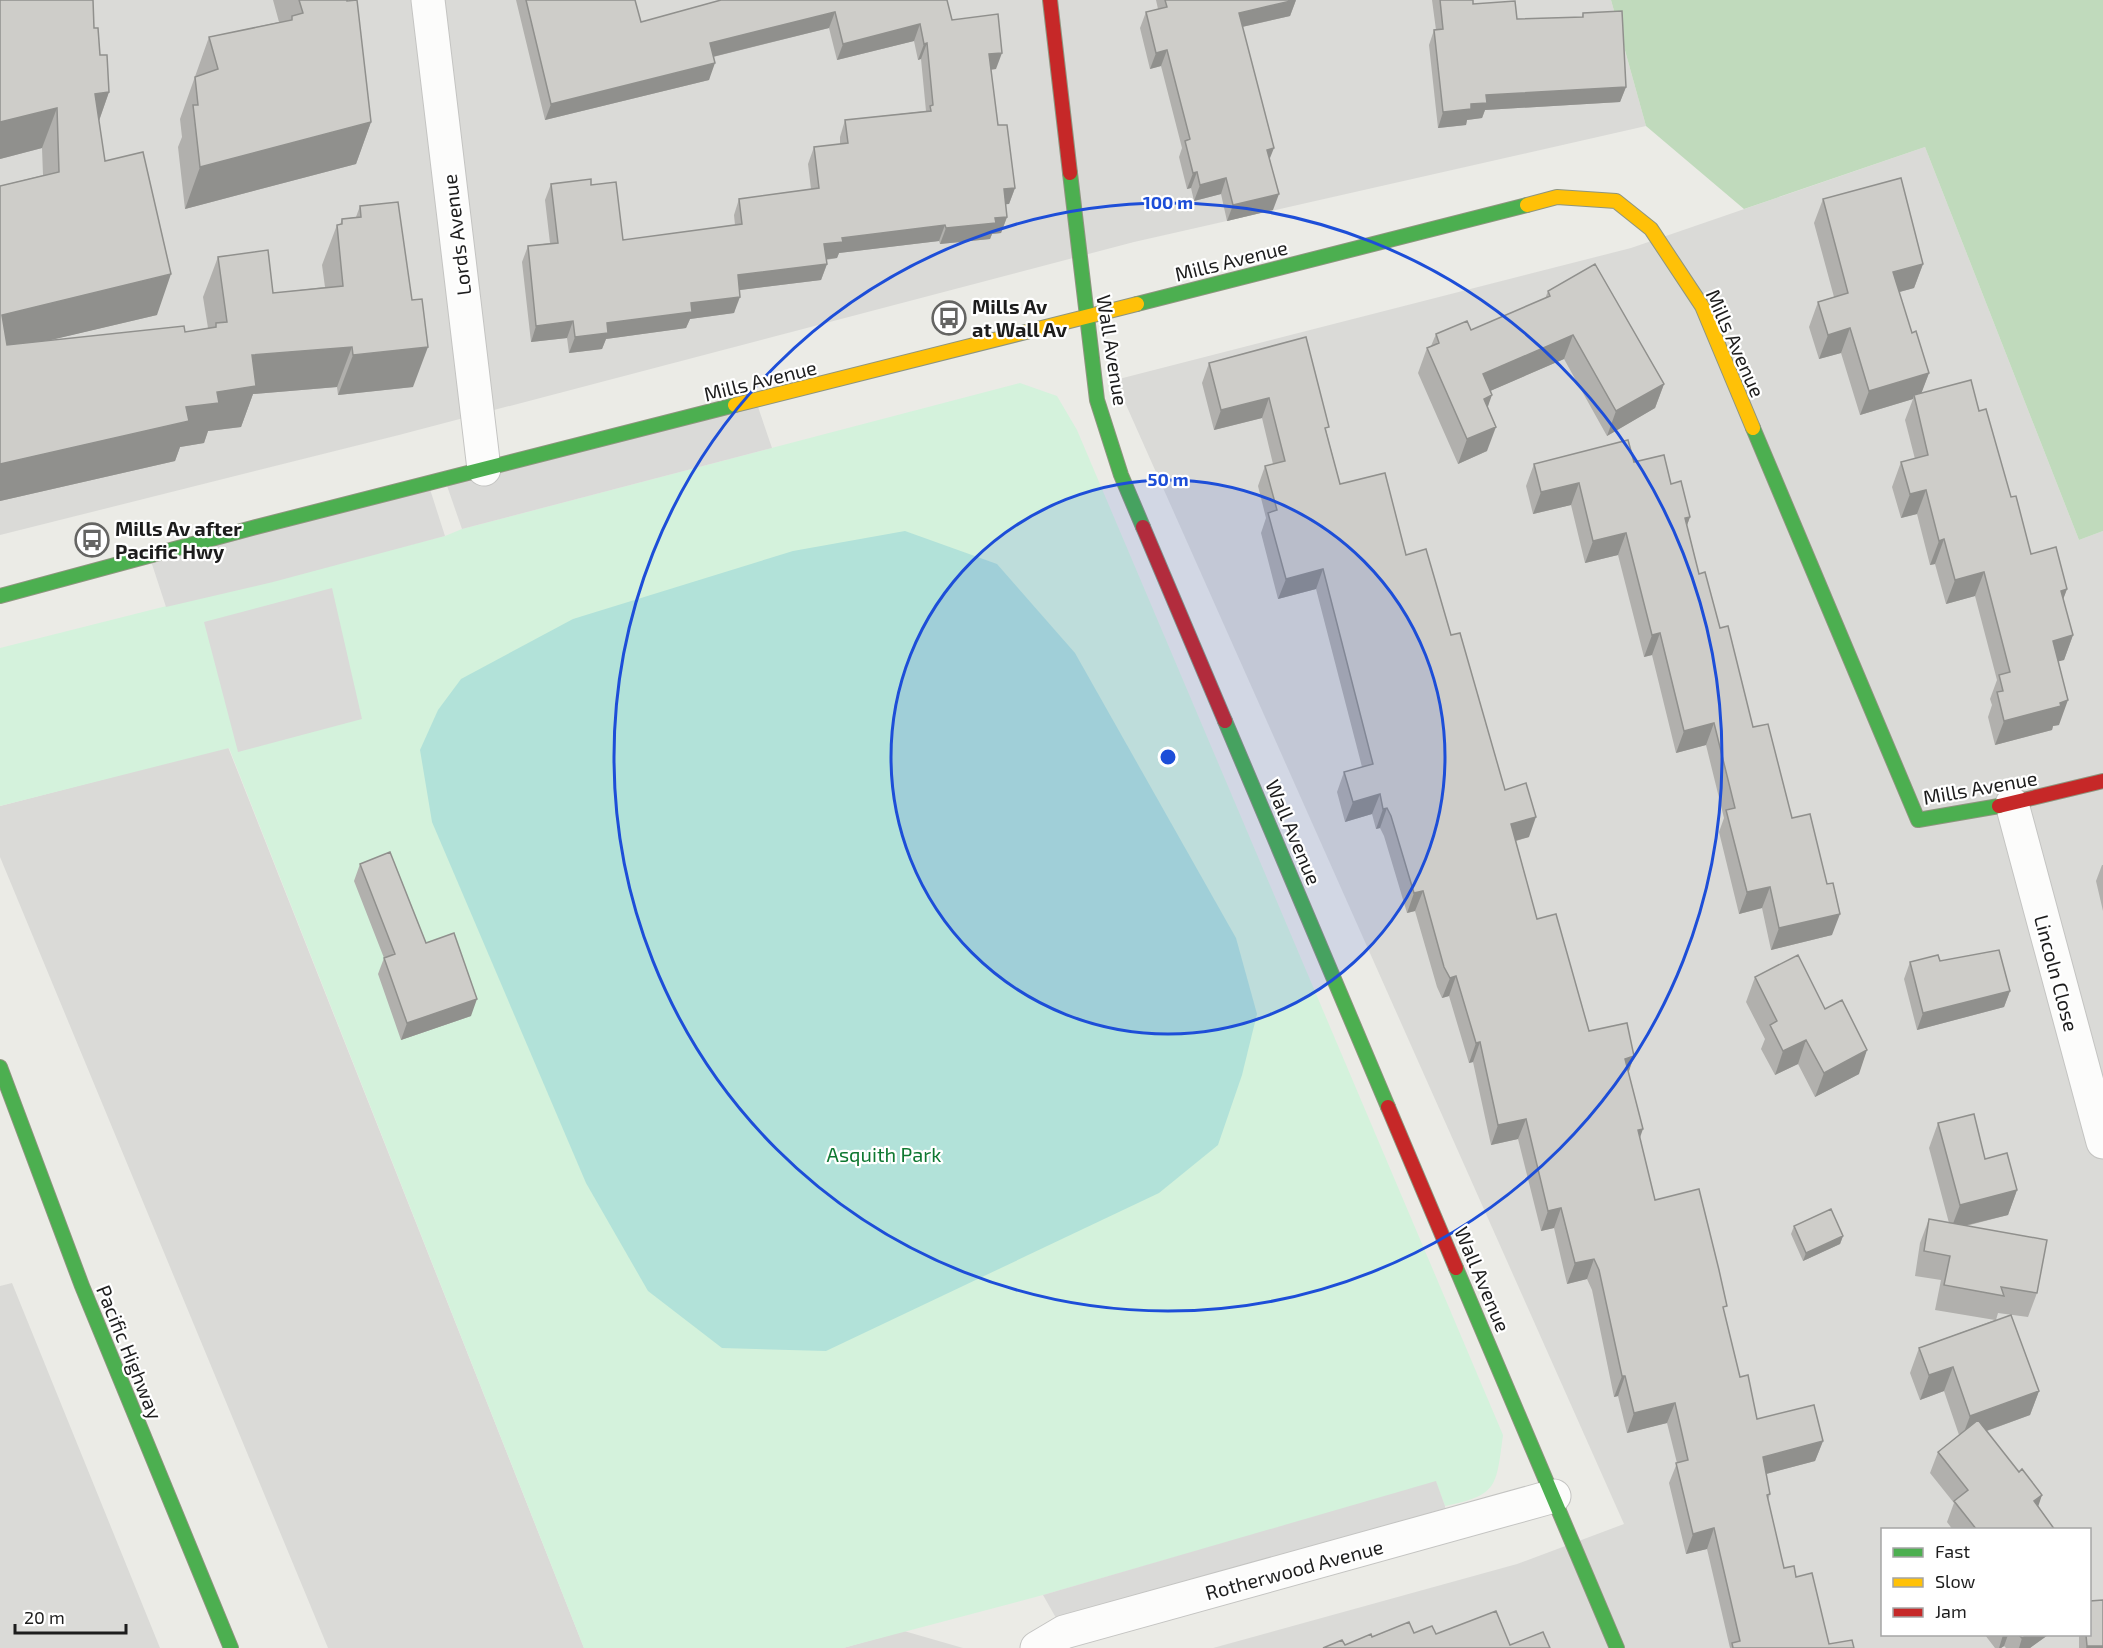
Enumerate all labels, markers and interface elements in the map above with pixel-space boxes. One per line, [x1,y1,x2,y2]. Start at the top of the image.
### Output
street label: Lords Avenue [437,173,475,297]
text: 100 m [1143,191,1193,213]
street label: Mills Avenue [1172,234,1290,286]
street label: Mills Avenue [1702,285,1770,401]
street label: Wall Avenue [1092,293,1134,407]
place label: Mills Av at Wall Av [972,294,1068,341]
bus stop icon: Mills Av at Wall Av [931,300,967,336]
street label: Mills Avenue [701,354,819,406]
text: 50 m [1147,468,1189,490]
place label: Mills Av after Pacific Hwy [115,516,242,564]
bus stop icon: Mills Av after Pacific Hwy [74,522,110,558]
centre of rings [1158,747,1178,767]
street label: Mills Avenue [1921,765,2039,809]
street label: Wall Avenue [1261,776,1327,888]
street label: Lincoln Close [2030,912,2084,1034]
park label: Asquith Park [827,1142,941,1166]
street label: Wall Avenue [1450,1223,1516,1335]
street label: Pacific Highway [92,1281,168,1423]
legend [1881,1528,2091,1636]
street label: Rotherwood Avenue [1202,1534,1386,1604]
text: Fast [1935,1540,1970,1562]
text: Slow [1935,1570,1976,1592]
scale bar [15,1597,126,1635]
text: Jam [1935,1600,1967,1622]
text: 20 m [24,1606,65,1628]

